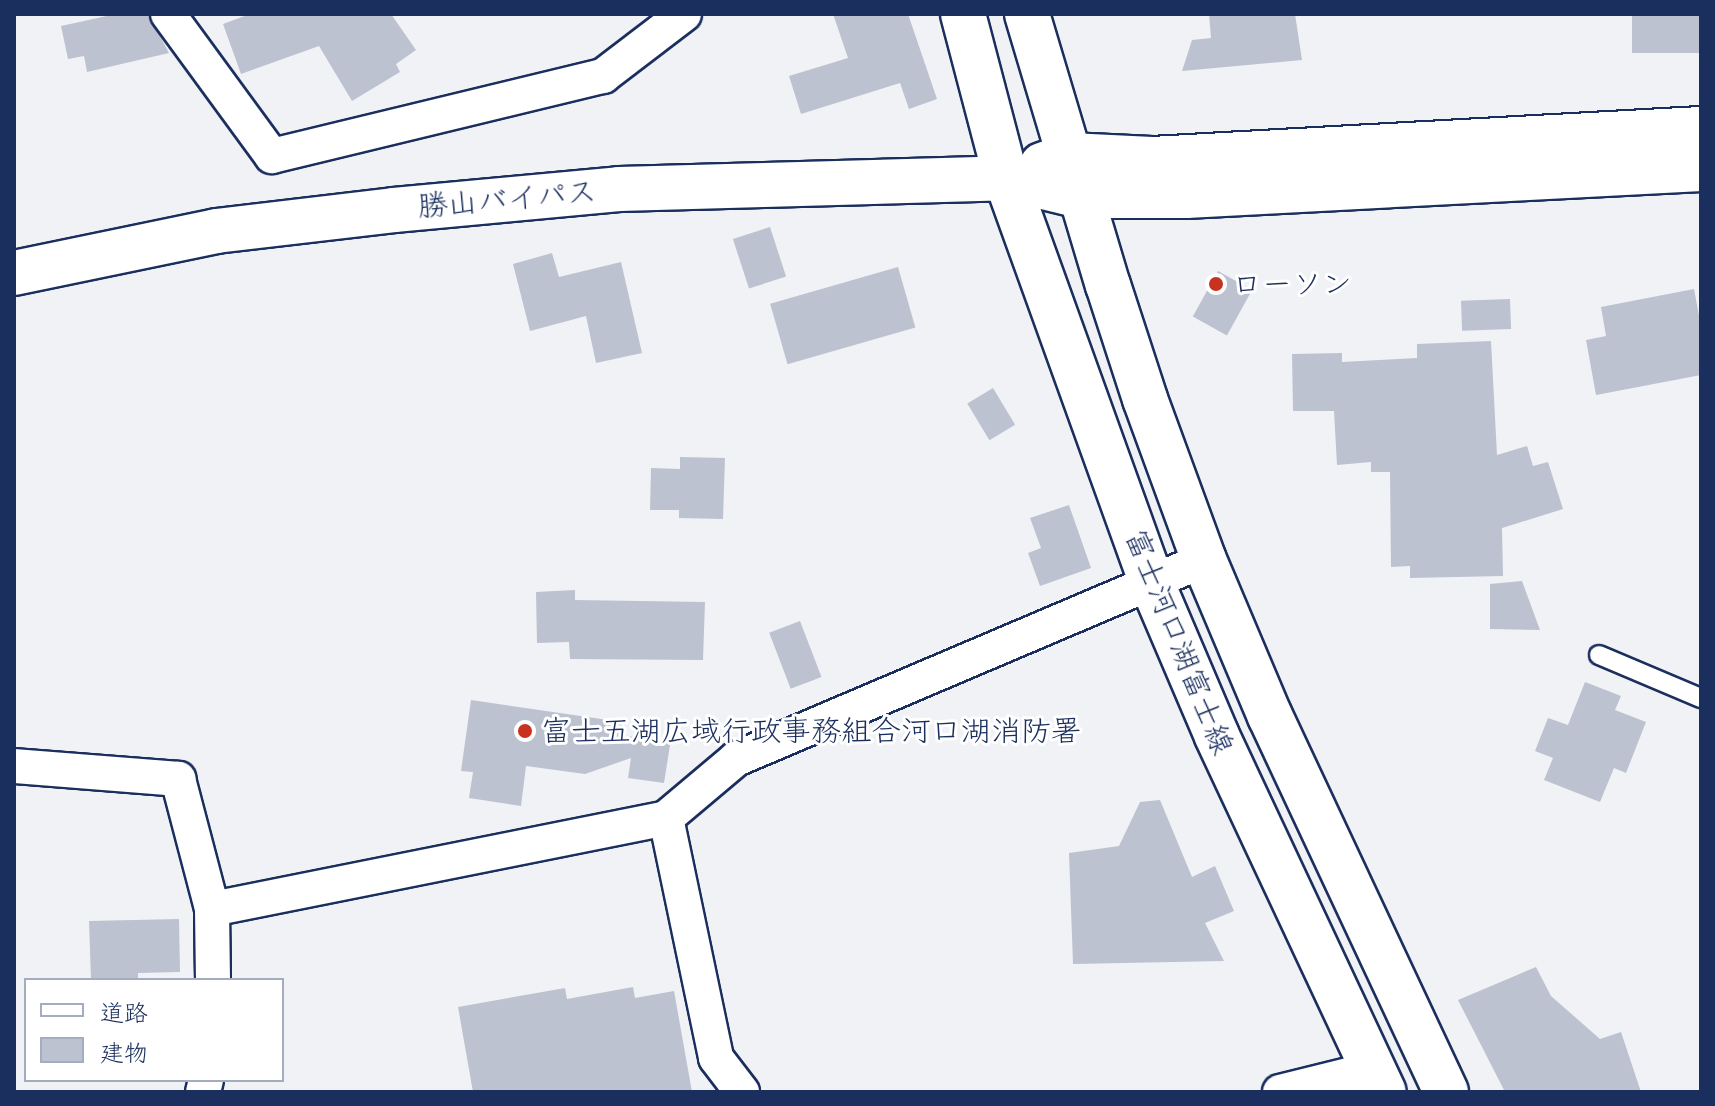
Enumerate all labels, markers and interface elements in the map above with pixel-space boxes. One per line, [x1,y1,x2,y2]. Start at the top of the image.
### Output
street label: 勝山バイパス [416,173,598,225]
place label: ローソン [1232,266,1352,302]
marker: ローソン [1207,275,1225,293]
street label: 富士河口湖富士線 [1117,524,1241,760]
place label: 富士五湖広域行政事務組合河口湖消防署 [541,713,1081,749]
marker: 富士五湖広域行政事務組合河口湖消防署 [516,722,534,740]
legend [24,978,284,1082]
text: 道路 [100,998,148,1027]
text: 建物 [100,1038,148,1067]

